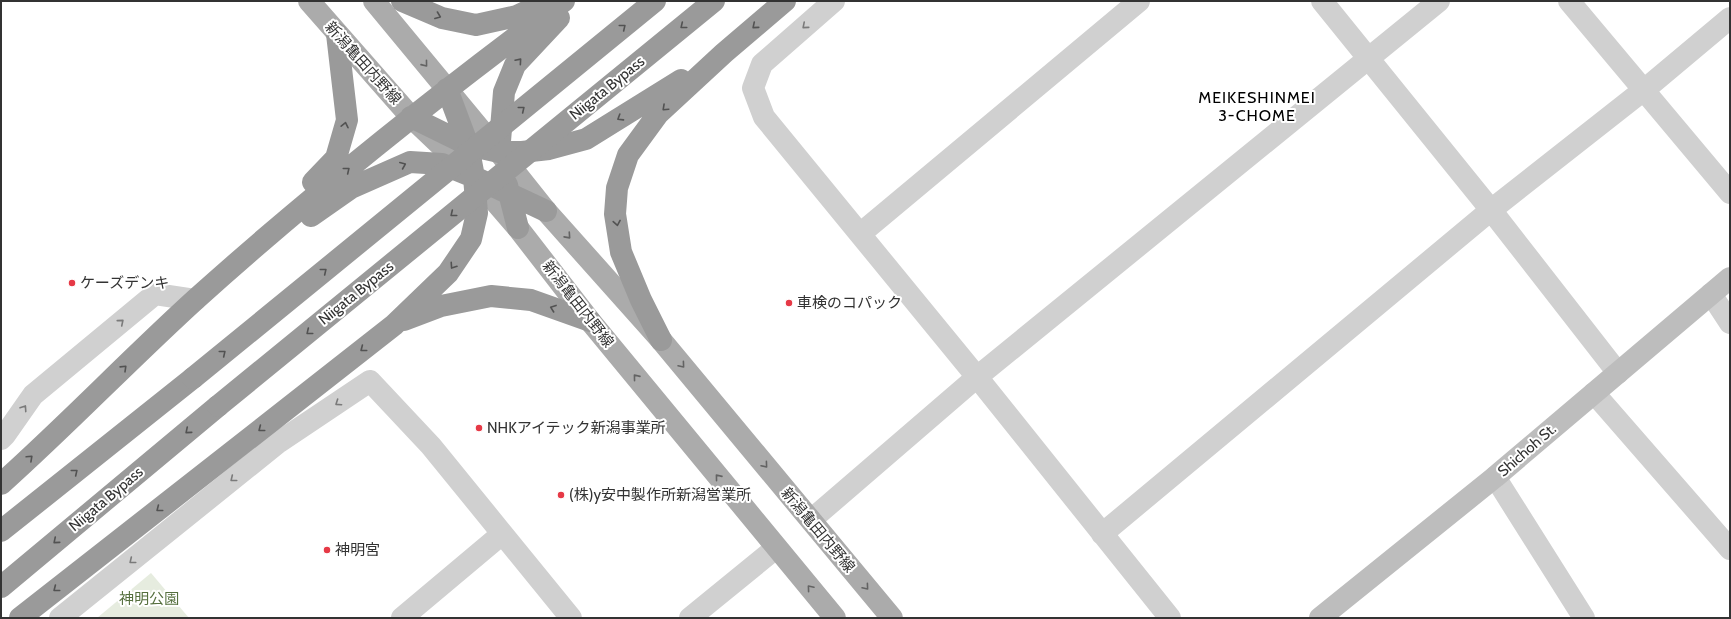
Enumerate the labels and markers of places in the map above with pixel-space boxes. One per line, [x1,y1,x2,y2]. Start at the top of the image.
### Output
place label: ケーズデンキ [80,274,169,292]
marker: ケーズデンキ [67,278,77,288]
place label: 車検のコパック [797,294,902,312]
marker: 車検のコパック [784,298,794,308]
place label: NHKアイテック新潟事業所 [487,419,666,437]
marker: NHKアイテック新潟事業所 [474,423,484,433]
place label: (株)y安中製作所新潟営業所 [569,486,751,504]
marker: (株)y安中製作所新潟営業所 [556,490,566,500]
place label: 神明宮 [335,541,380,559]
marker: 神明宮 [322,545,332,555]

